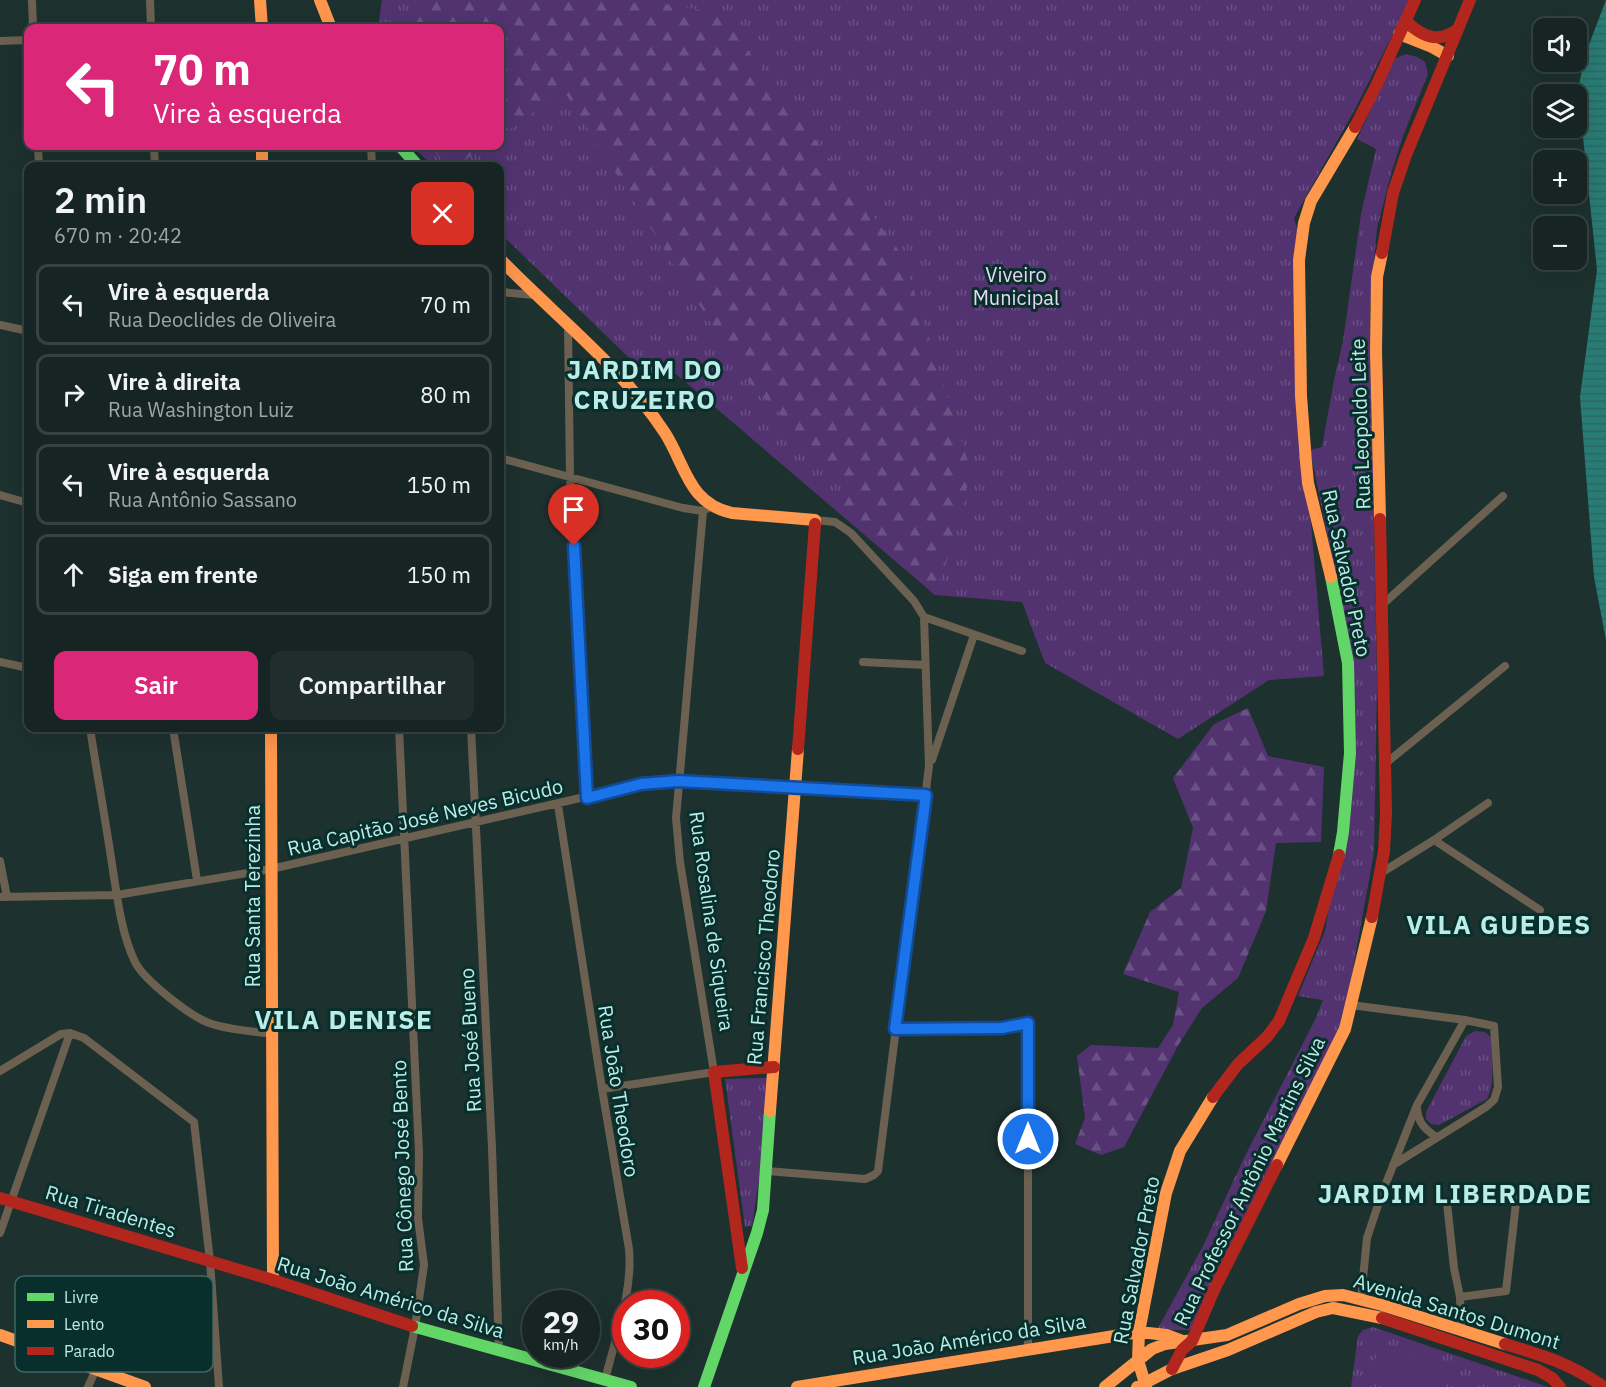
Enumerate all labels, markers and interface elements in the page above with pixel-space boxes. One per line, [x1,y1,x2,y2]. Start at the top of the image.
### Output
map controls [1533,18,1587,270]
button: sound [1533,18,1587,72]
text: 70 m [153,42,251,97]
icon: left [54,48,132,126]
button: layers [1533,84,1587,138]
text: Vire à esquerda [153,95,342,130]
button: + [1533,150,1587,204]
text: 2 min [54,176,147,223]
button: close [411,182,474,245]
button: − [1533,216,1587,270]
text: 670 m · 20:42 [54,222,182,249]
park label: Viveiro Municipal [973,261,1059,311]
text: Vire à esquerda [108,277,270,306]
icon: left [57,288,90,321]
text: 70 m [420,290,471,319]
text: Rua Deoclides de Oliveira [108,306,336,333]
street label: Rua Leopoldo Leite [1344,338,1376,510]
district label: JARDIM DO CRUZEIRO [567,352,723,416]
text: Vire à direita [108,367,241,396]
icon: right [57,378,90,411]
text: 80 m [420,380,471,409]
text: Rua Washington Luiz [108,396,294,423]
text: Vire à esquerda [108,457,270,486]
icon: left [57,468,90,501]
text: 150 m [407,470,471,499]
pin [548,484,599,546]
text: Rua Antônio Sassano [108,486,297,513]
street label: Rua Salvador Preto [1316,487,1378,659]
icon: arrive [557,493,590,526]
icon: ahead [57,558,90,591]
text: Siga em frente [108,560,258,589]
text: 150 m [407,560,471,589]
button: Sair [54,651,258,720]
button: Compartilhar [270,651,474,720]
street label: Rua Capitão José Neves Bicudo [285,772,565,862]
street label: Rua Santa Terezinha [239,804,266,987]
street label: Rua Rosalina de Siqueira [683,809,741,1033]
street label: Rua Francisco Theodoro [740,848,786,1066]
district label: VILA GUEDES [1406,907,1592,941]
street label: Rua José Bueno [453,967,487,1113]
district label: VILA DENISE [255,1002,433,1036]
street label: Rua João Theodoro [592,1003,646,1179]
street label: Rua Professor Antônio Martins Silva [1167,1032,1331,1330]
street label: Rua Cônego José Bento [385,1059,419,1273]
position arrow [996,1107,1060,1171]
street label: Rua Salvador Preto [1106,1174,1166,1346]
district label: JARDIM LIBERDADE [1318,1176,1592,1210]
street label: Rua Tiradentes [42,1178,180,1244]
street label: Rua João Américo da Silva [274,1250,508,1345]
street label: Avenida Santos Dumont [1350,1267,1564,1355]
legend [15,1276,213,1372]
text: Livre [64,1287,99,1307]
speed limit sign: 30 [612,1290,690,1368]
text: 29 [543,1302,579,1341]
street label: Rua João Américo da Silva [850,1307,1088,1371]
text: Lento [64,1314,104,1334]
text: km/h [543,1335,579,1354]
text: Parado [64,1341,115,1361]

